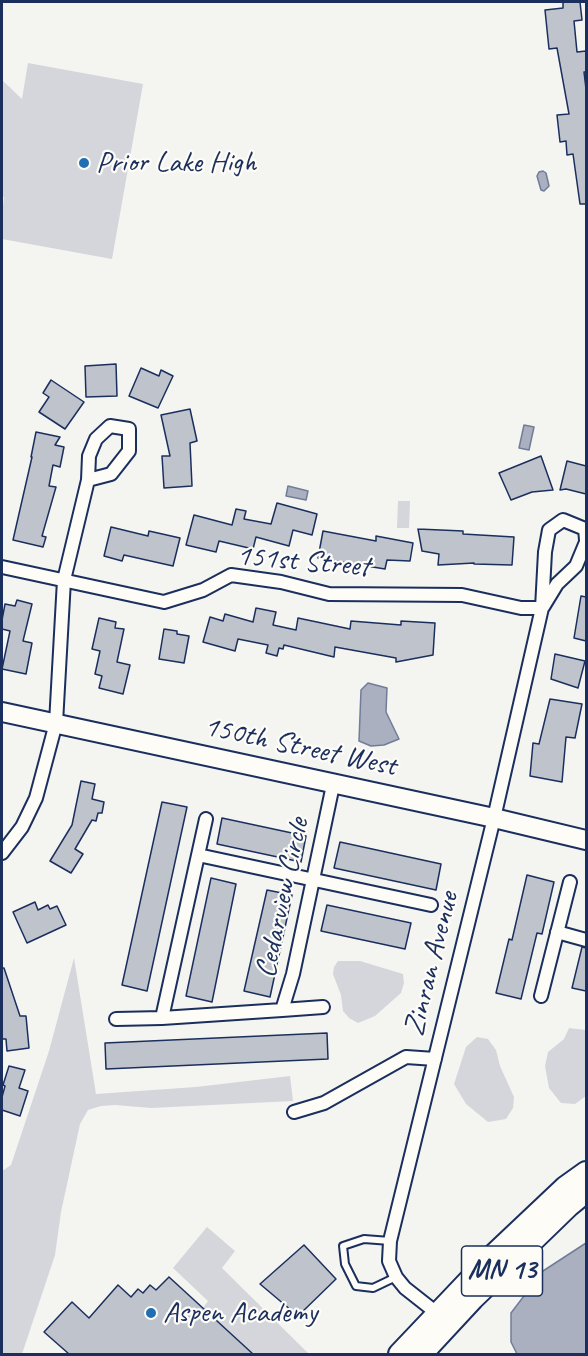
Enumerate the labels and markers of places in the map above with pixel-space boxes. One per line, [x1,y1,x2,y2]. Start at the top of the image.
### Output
place label: Prior Lake High [96,145,256,181]
marker: Prior Lake High [77,156,91,170]
place label: Aspen Academy [163,1295,317,1331]
marker: Aspen Academy [144,1306,158,1320]

